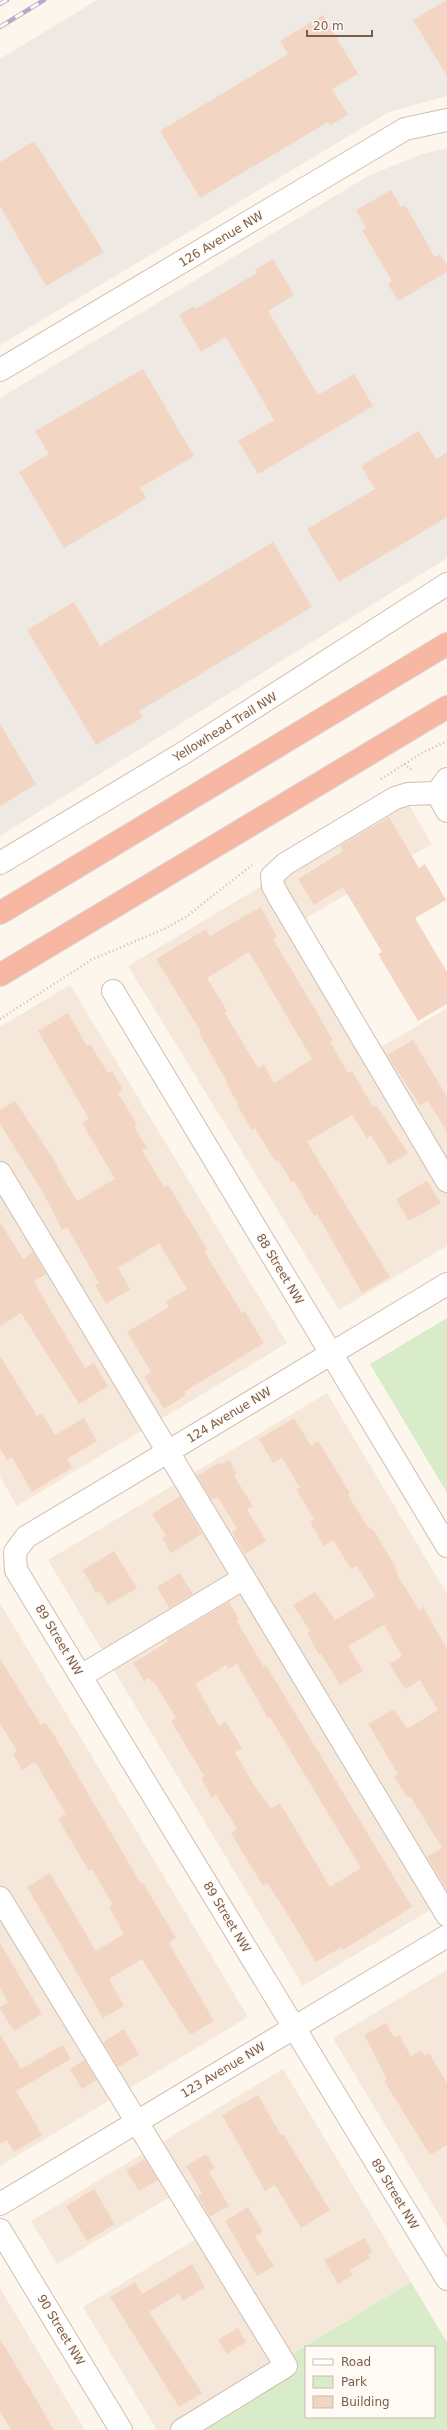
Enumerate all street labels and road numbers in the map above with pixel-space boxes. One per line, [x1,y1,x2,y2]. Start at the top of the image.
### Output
street label: 126 Avenue NW [176,208,266,270]
street label: Yellowhead Trail NW [170,689,280,765]
street label: 88 Street NW [253,1231,307,1307]
street label: 124 Avenue NW [184,1384,274,1446]
street label: 89 Street NW [32,1602,86,1678]
street label: 89 Street NW [200,1879,254,1955]
street label: 123 Avenue NW [178,2039,268,2101]
street label: 89 Street NW [368,2156,422,2232]
street label: 90 Street NW [34,2292,88,2368]

